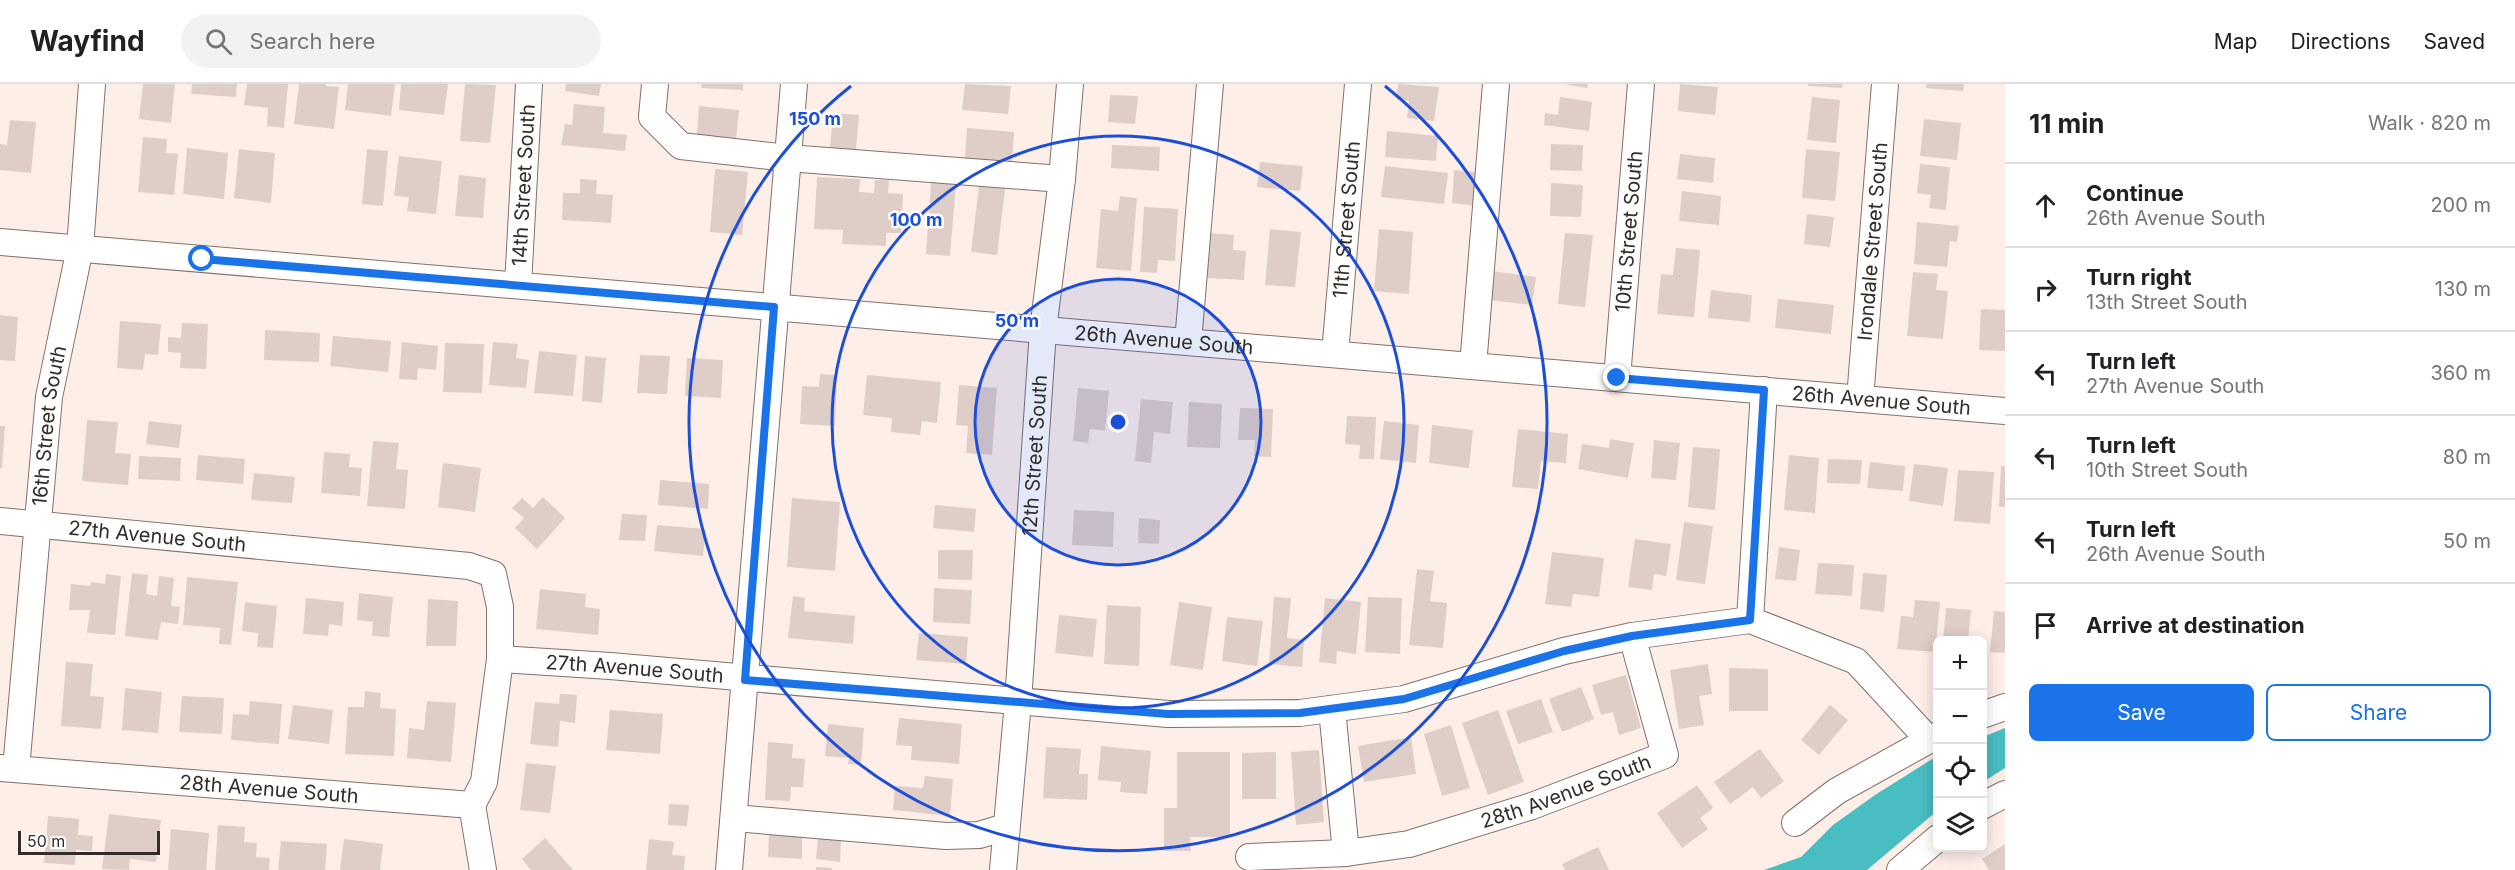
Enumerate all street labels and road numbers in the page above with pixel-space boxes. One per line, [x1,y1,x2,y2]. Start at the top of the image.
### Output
street label: 14th Street South [507,104,540,267]
street label: 11th Street South [1328,140,1365,299]
street label: Irondale Street South [1853,141,1892,342]
street label: 10th Street South [1610,150,1648,313]
street label: 26th Avenue South [1073,321,1254,360]
street label: 16th Street South [27,343,71,507]
street label: 12th Street South [1017,374,1052,537]
street label: 26th Avenue South [1791,381,1972,420]
street label: 27th Avenue South [67,516,247,557]
street label: 27th Avenue South [545,650,725,688]
street label: 28th Avenue South [1478,750,1654,833]
street label: 28th Avenue South [179,770,360,808]

